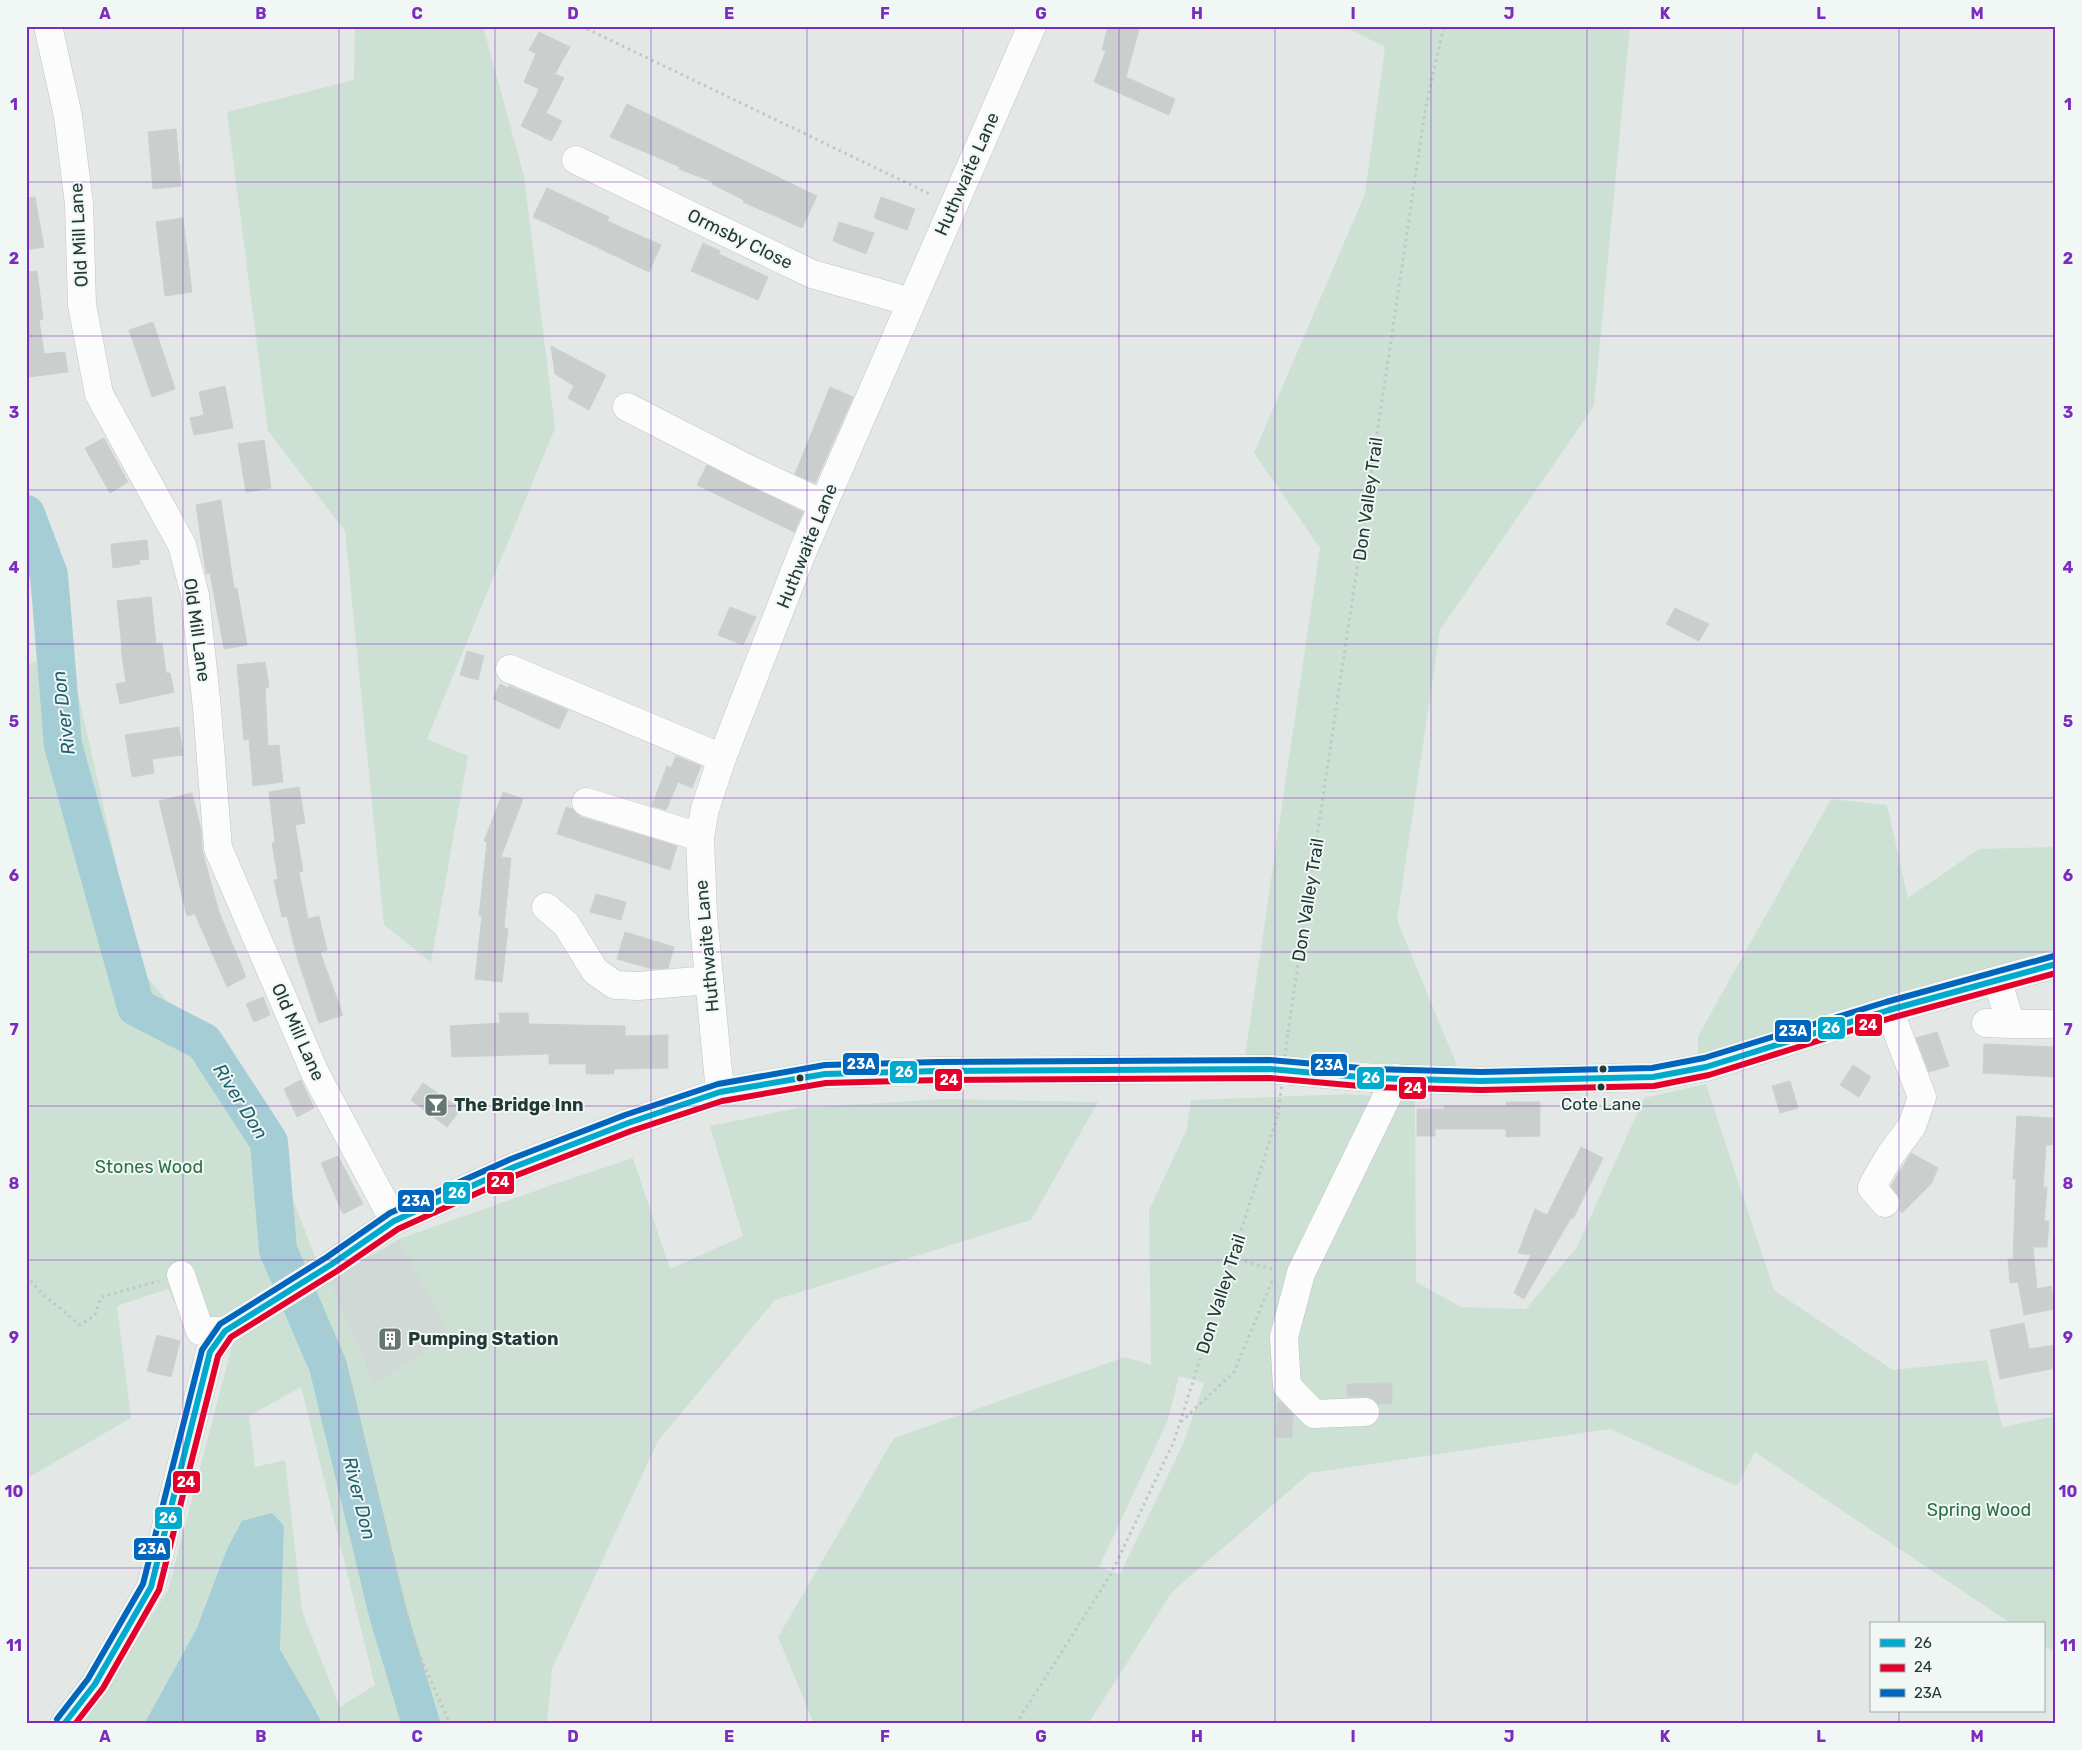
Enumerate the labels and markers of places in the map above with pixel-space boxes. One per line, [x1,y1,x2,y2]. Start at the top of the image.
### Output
unlabelled marker [1598,1064,1608,1074]
unlabelled marker [795,1073,805,1083]
marker: Cote Lane [1596,1082,1606,1092]
bar icon: The Bridge Inn [423,1092,449,1118]
place label: The Bridge Inn [454,1094,584,1116]
place label: Cote Lane [1561,1094,1641,1114]
building icon: Pumping Station [377,1326,403,1352]
place label: Pumping Station [408,1328,559,1350]

